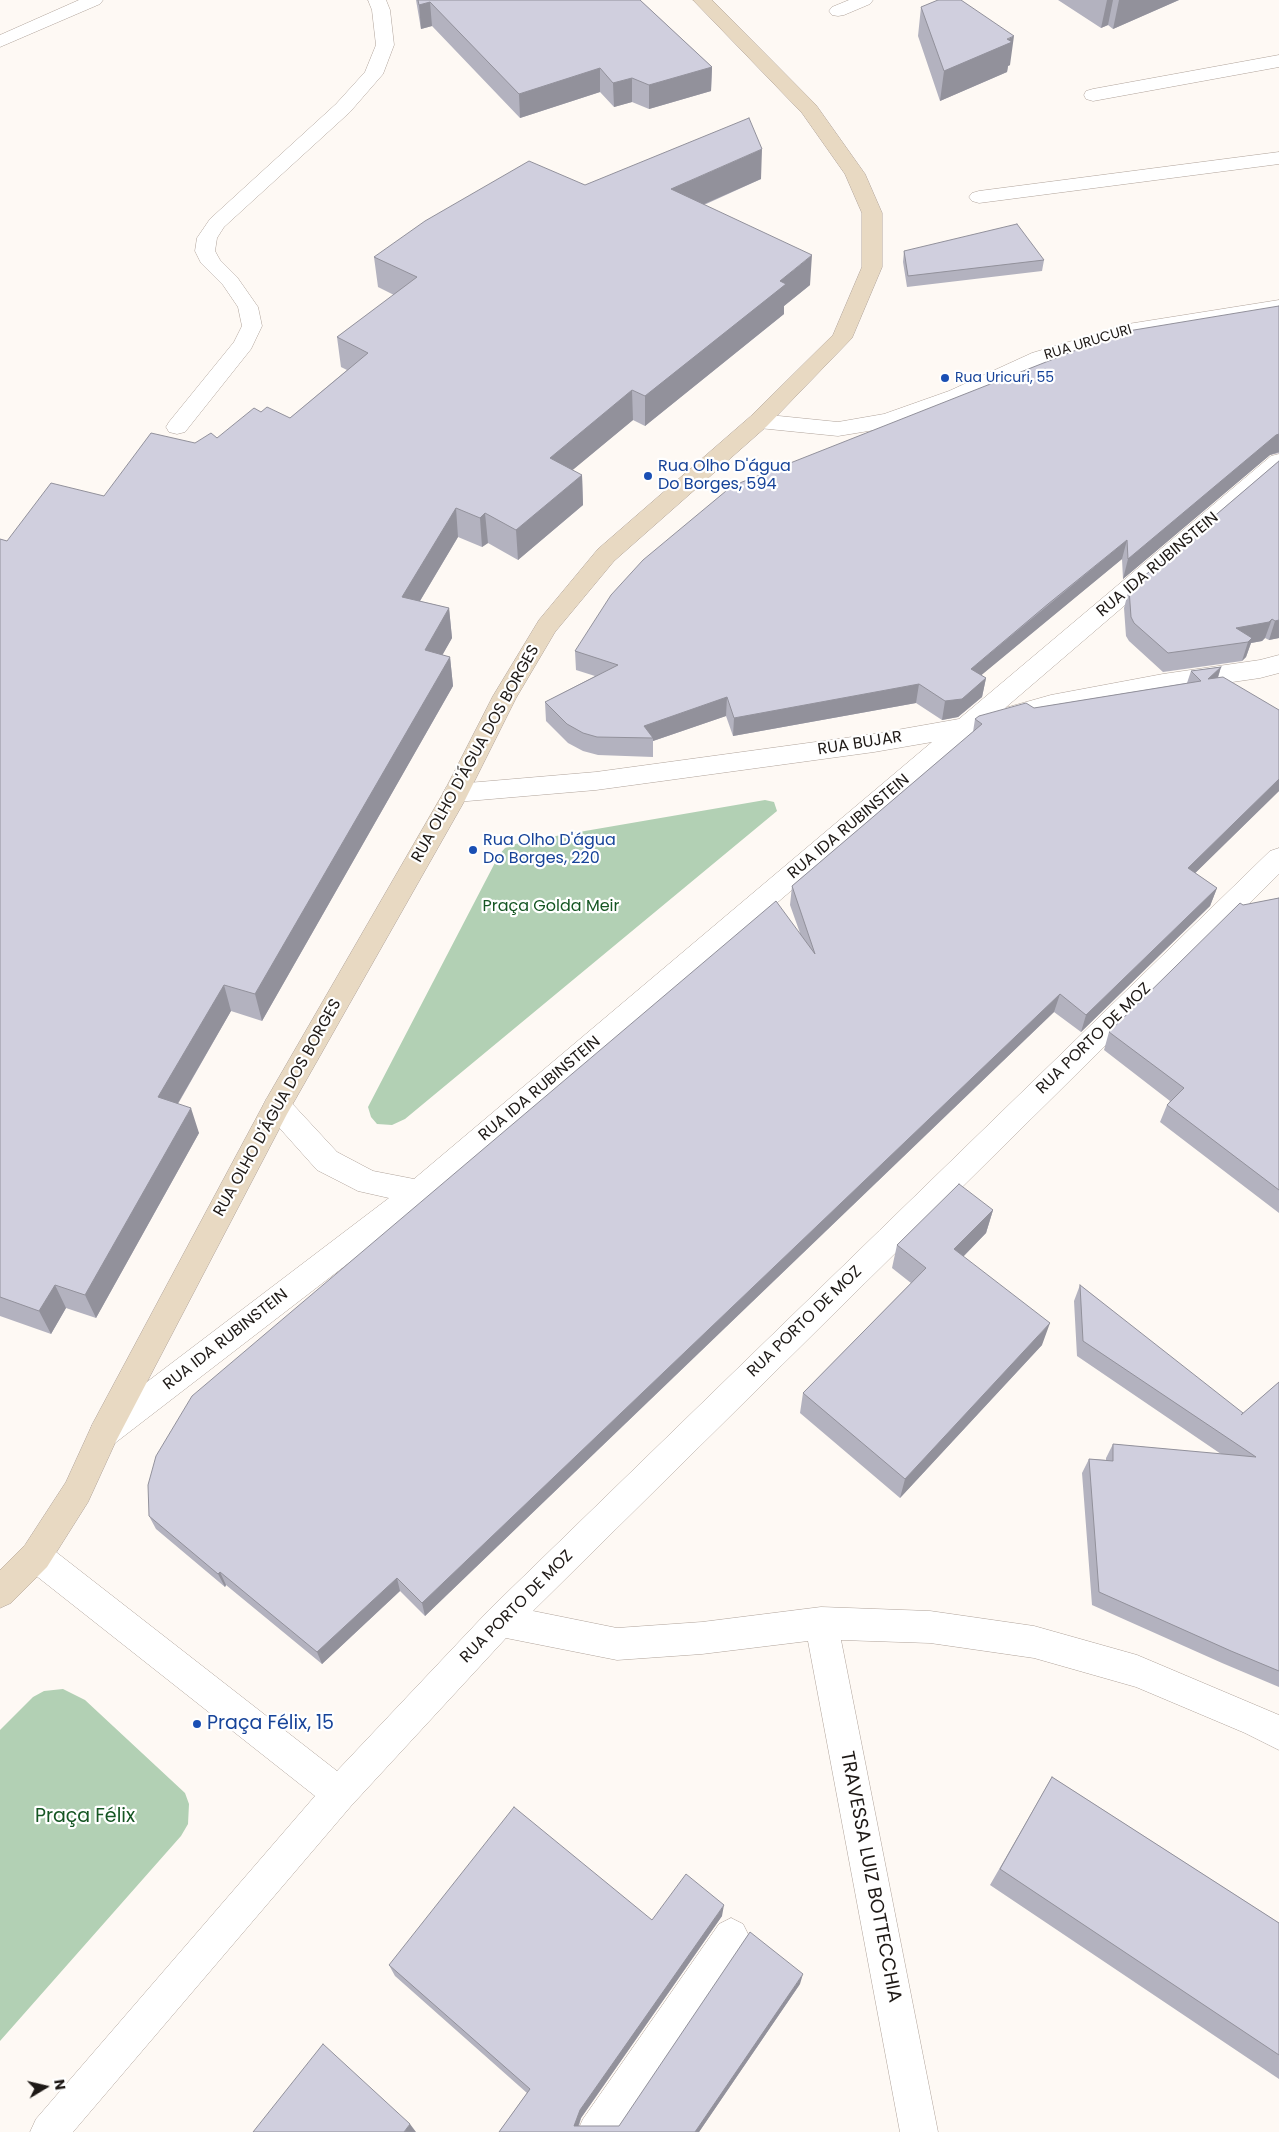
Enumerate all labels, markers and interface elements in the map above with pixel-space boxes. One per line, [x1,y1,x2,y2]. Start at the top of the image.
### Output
street label: RUA URUCURI [1042,322,1134,364]
place label: Rua Uricuri, 55 [955,370,1054,386]
marker: Rua Uricuri, 55 [939,372,951,384]
place label: Rua Olho D'água Do Borges, 594 [658,457,791,495]
marker: Rua Olho D'água Do Borges, 594 [642,470,654,482]
street label: RUA IDA RUBINSTEIN [1093,509,1223,621]
street label: RUA OLHO D'ÁGUA DOS BORGES [408,642,544,866]
street label: RUA BUJAR [816,728,904,760]
street label: RUA IDA RUBINSTEIN [784,771,914,883]
place label: Rua Olho D'água Do Borges, 220 [483,831,616,869]
marker: Rua Olho D'água Do Borges, 220 [467,844,479,856]
park label: Praça Golda Meir [483,897,619,917]
street label: RUA PORTO DE MOZ [1033,979,1155,1099]
street label: RUA OLHO D'ÁGUA DOS BORGES [210,996,346,1220]
street label: RUA IDA RUBINSTEIN [475,1033,605,1145]
street label: RUA PORTO DE MOZ [744,1262,866,1382]
street label: RUA IDA RUBINSTEIN [160,1285,292,1395]
street label: RUA PORTO DE MOZ [457,1547,577,1667]
place label: Praça Félix, 15 [207,1713,334,1735]
marker: Praça Félix, 15 [191,1718,203,1730]
street label: TRAVESSA LUIZ BOTTECCHIA [834,1750,906,2004]
park label: Praça Félix [35,1806,135,1828]
north arrow [20,2062,70,2112]
text: N [49,2078,71,2091]

